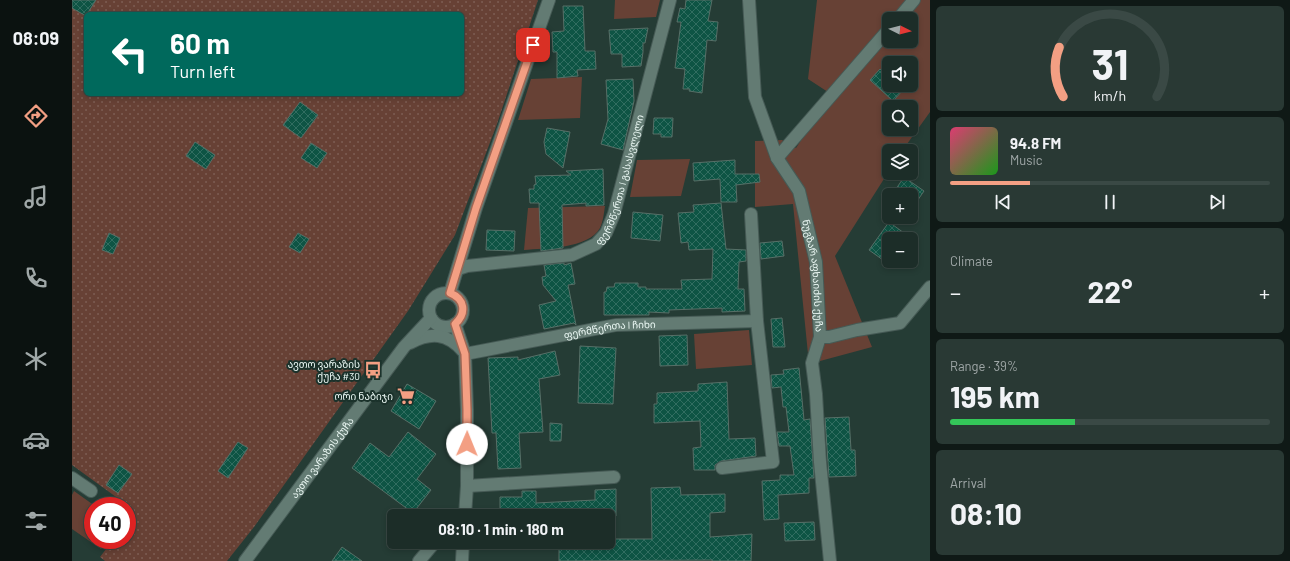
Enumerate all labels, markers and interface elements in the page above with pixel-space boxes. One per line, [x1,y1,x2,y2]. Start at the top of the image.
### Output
north arrow [882,12,918,48]
map controls [882,12,918,268]
text: 60 m [170,26,230,60]
text: 08:09 [13,27,59,49]
icon: left [104,28,156,80]
pin [516,28,550,62]
icon: arrive [522,34,544,56]
text: 31 [1091,37,1129,87]
button: sound [882,56,918,92]
text: Turn left [170,60,236,82]
text: km/h [1094,86,1126,103]
button: search [882,100,918,136]
icon: directions [22,102,50,130]
street label: ფერმწერთა I გასასვლელი [592,113,646,248]
text: 94.8 FM [1010,134,1061,152]
button: layers [882,144,918,180]
text: Music [1010,152,1043,168]
icon: music [22,183,50,211]
button: + [882,188,918,224]
icon: previous [992,191,1014,213]
icon: pause [1099,191,1121,213]
icon: next [1206,191,1228,213]
street label: ნუგზარ აფხაიძის ქუჩა [800,218,826,332]
button: − [882,232,918,268]
text: Climate [950,253,993,269]
icon: phone [22,264,50,292]
text: 22° [1088,273,1132,309]
text: − [950,279,961,305]
text: + [1259,279,1270,305]
street label: ფერმწერთა I ჩიხი [563,318,656,342]
icon: climate [22,345,50,373]
place label: ავთო ვარაზის ქუჩა #30 [288,358,360,383]
text: Range · 39% [950,358,1018,374]
bus stop icon: ავთო ვარაზის ქუჩა #30 [363,360,383,380]
text: 195 km [950,378,1040,414]
supermarket icon: ორი ნაბიჯი [396,386,416,406]
place label: ორი ნაბიჯი [335,390,393,403]
street label: ავთო ვარაზის ქუჩა [288,415,356,500]
position arrow [446,423,488,465]
icon: car [22,426,50,454]
text: Arrival [950,475,986,491]
text: 08:10 [950,495,1022,531]
speed limit sign: 40 [84,497,136,549]
icon: filters [22,507,50,535]
text: 08:10 · 1 min · 180 m [438,520,564,538]

